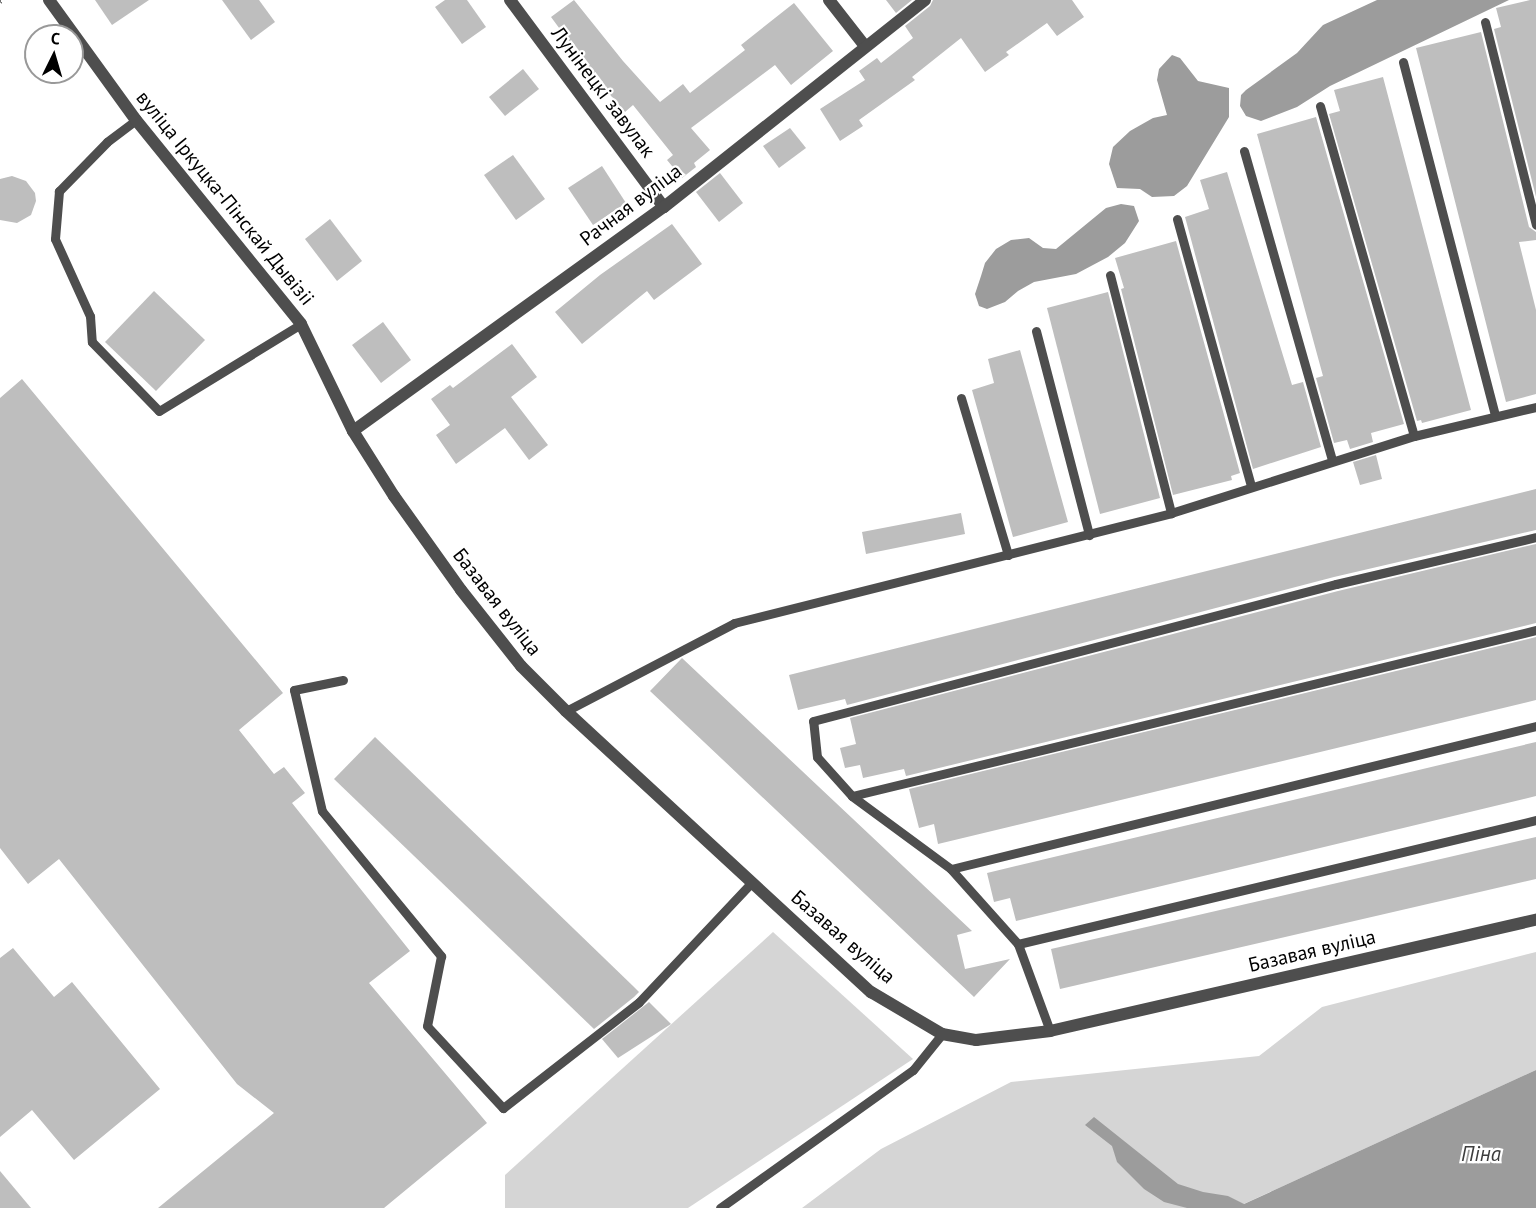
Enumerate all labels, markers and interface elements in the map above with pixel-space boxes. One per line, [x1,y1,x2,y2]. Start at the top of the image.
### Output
street label: Лунінецкі завулак [546,22,660,162]
north arrow [24,24,84,84]
text: С [50,28,61,48]
street label: вуліца Іркуцка-Пінскай Дывізіі [131,86,319,310]
street label: Рачная вуліца [575,159,687,251]
street label: Базавая вуліца [448,544,546,660]
street label: Базавая вуліца [786,885,900,989]
street label: Базавая вуліца [1246,925,1378,977]
water label: Піна [1461,1141,1501,1167]

